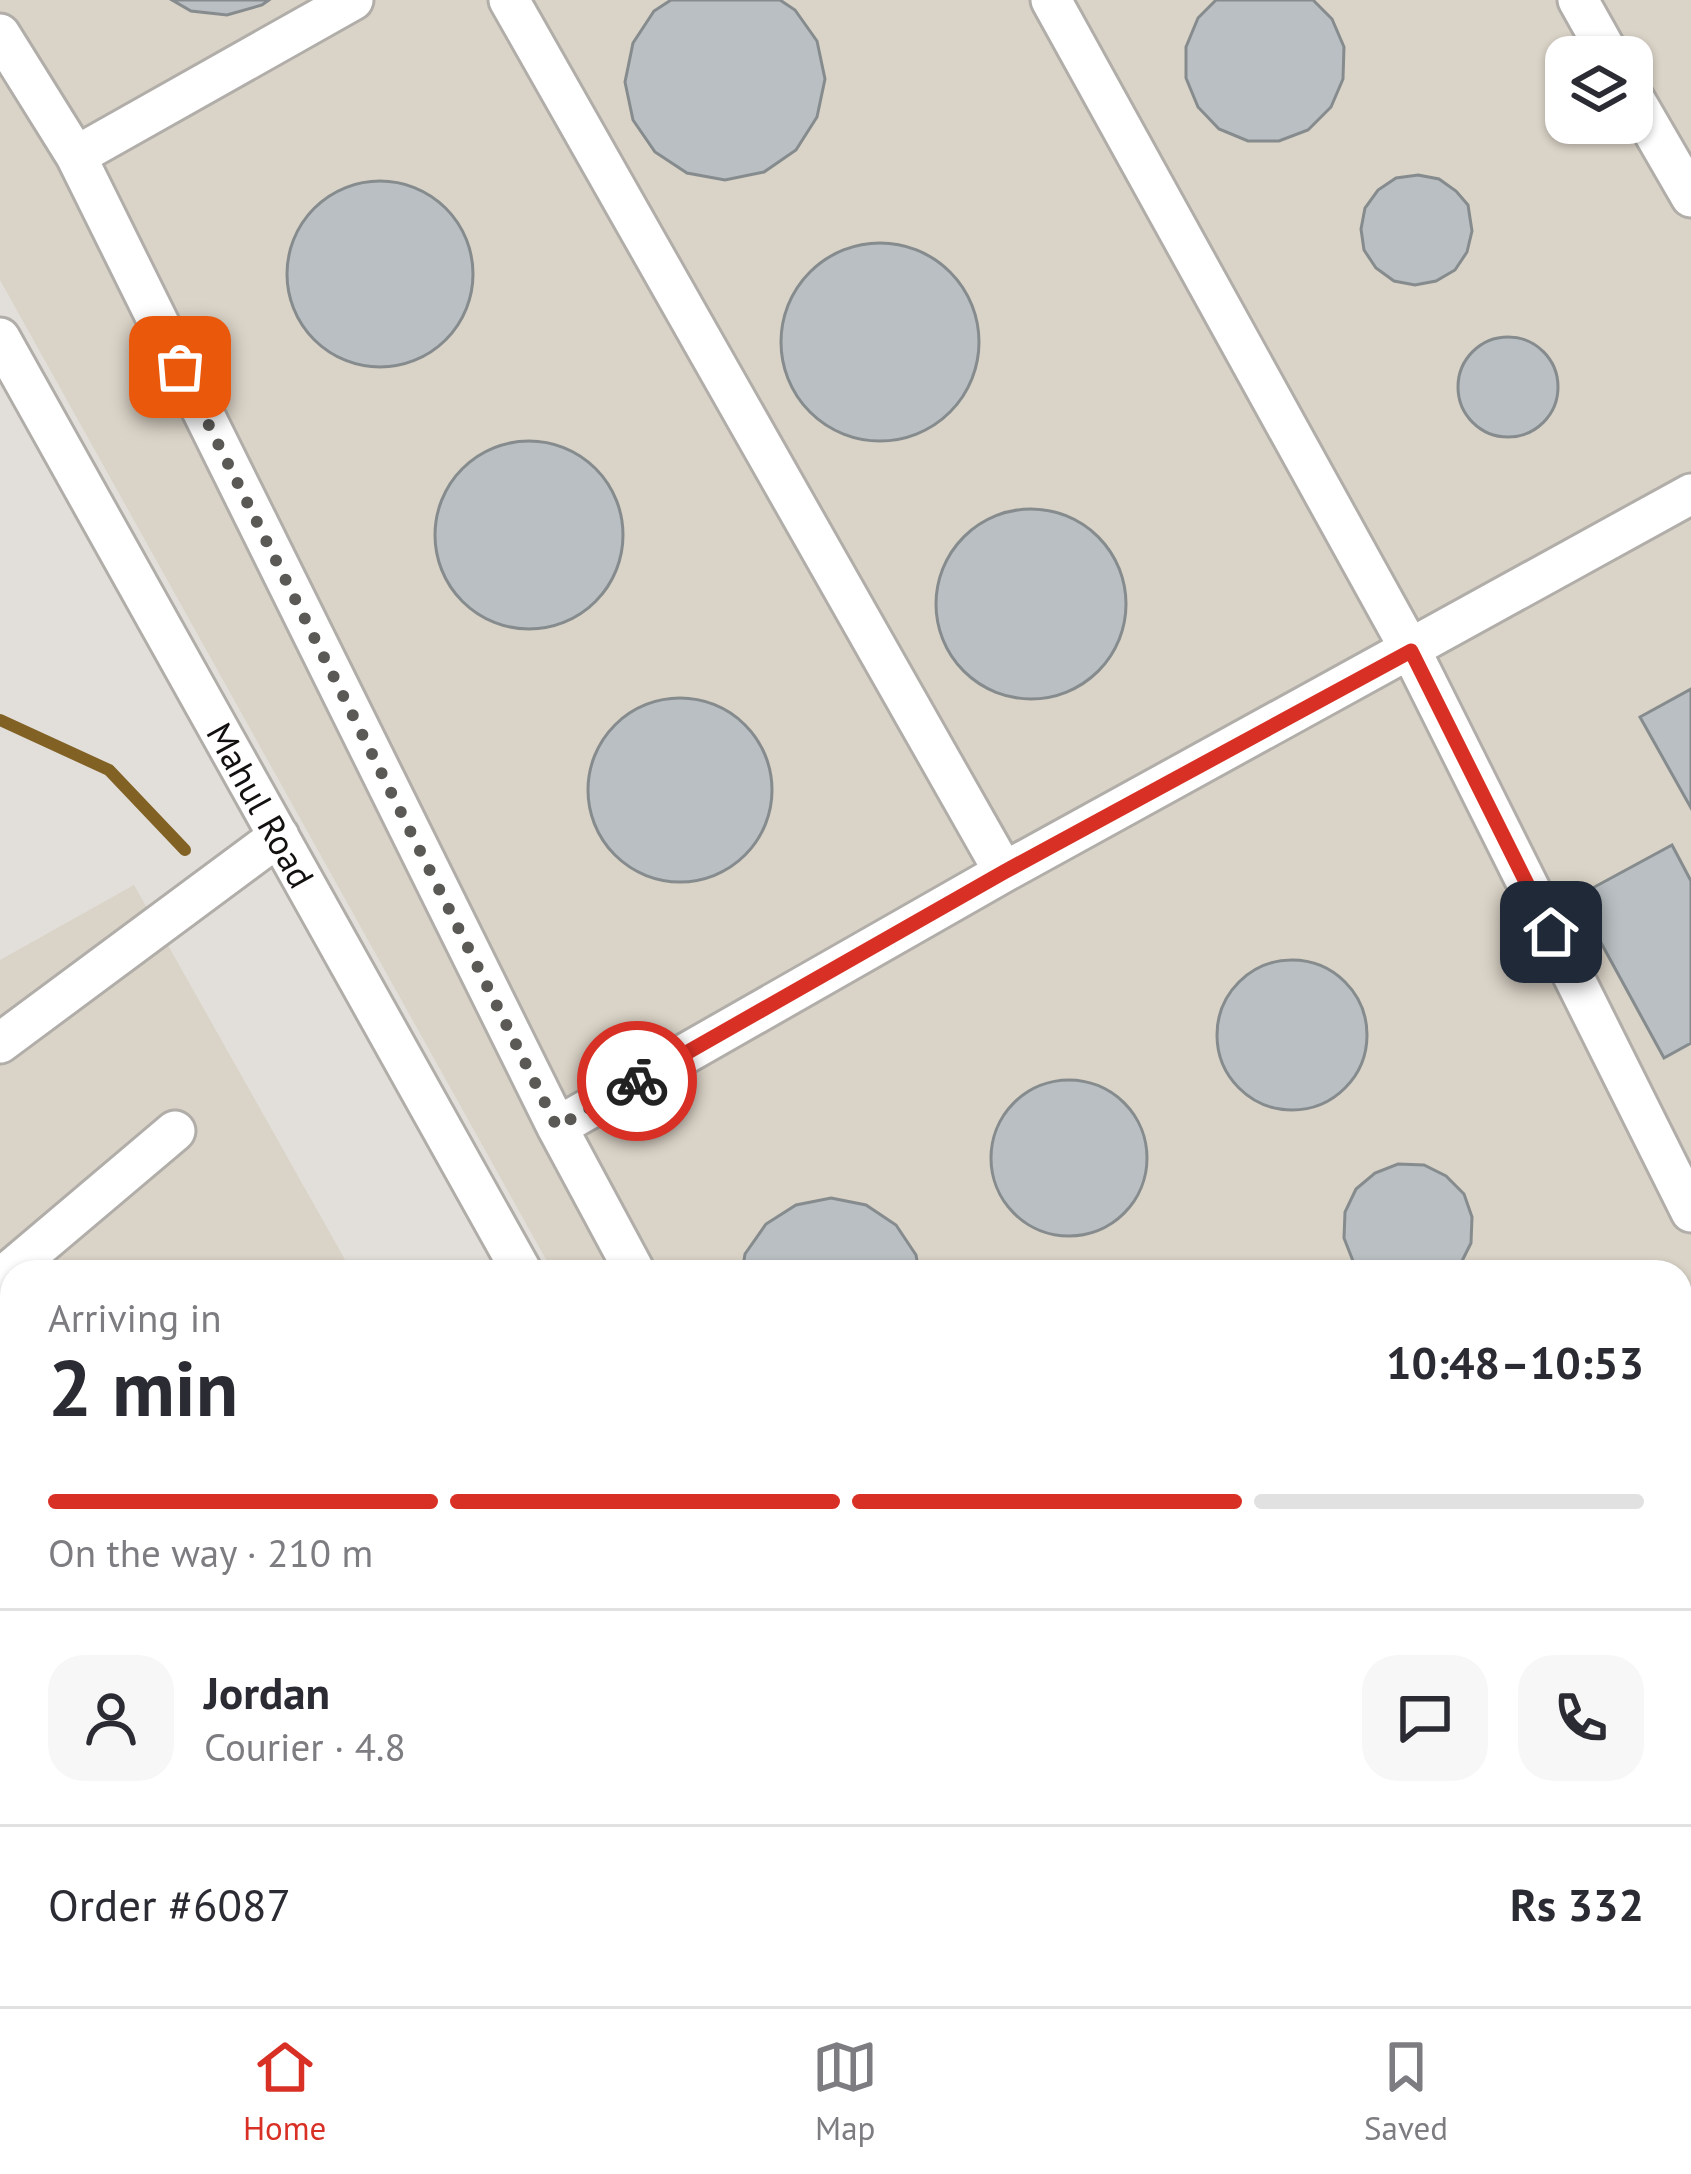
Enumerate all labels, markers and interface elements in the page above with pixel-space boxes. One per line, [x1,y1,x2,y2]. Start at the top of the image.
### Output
map controls [1545,36,1653,144]
button: layers [1545,36,1653,144]
pin [129,316,231,418]
icon: bag [147,334,213,400]
street label: Mahul Road [196,714,326,896]
pin [1500,881,1602,983]
icon: home [1518,899,1584,965]
courier [577,1021,697,1141]
icon: bike [604,1048,670,1114]
text: Arriving in [48,1292,222,1343]
text: 10:48–10:53 [1386,1333,1644,1391]
text: 2 min [48,1337,238,1438]
text: On the way · 210 m [48,1527,373,1578]
button: person [48,1655,174,1781]
button: chat [1362,1655,1488,1781]
button: phone [1518,1655,1644,1781]
text: Jordan [204,1663,330,1721]
text: Courier · 4.8 [204,1721,406,1772]
text: Order #6087 [48,1875,291,1933]
text: Rs 332 [1510,1875,1644,1933]
tab: Home [243,2034,326,2149]
tab: Map [812,2034,878,2149]
tab: Saved [1364,2034,1448,2149]

